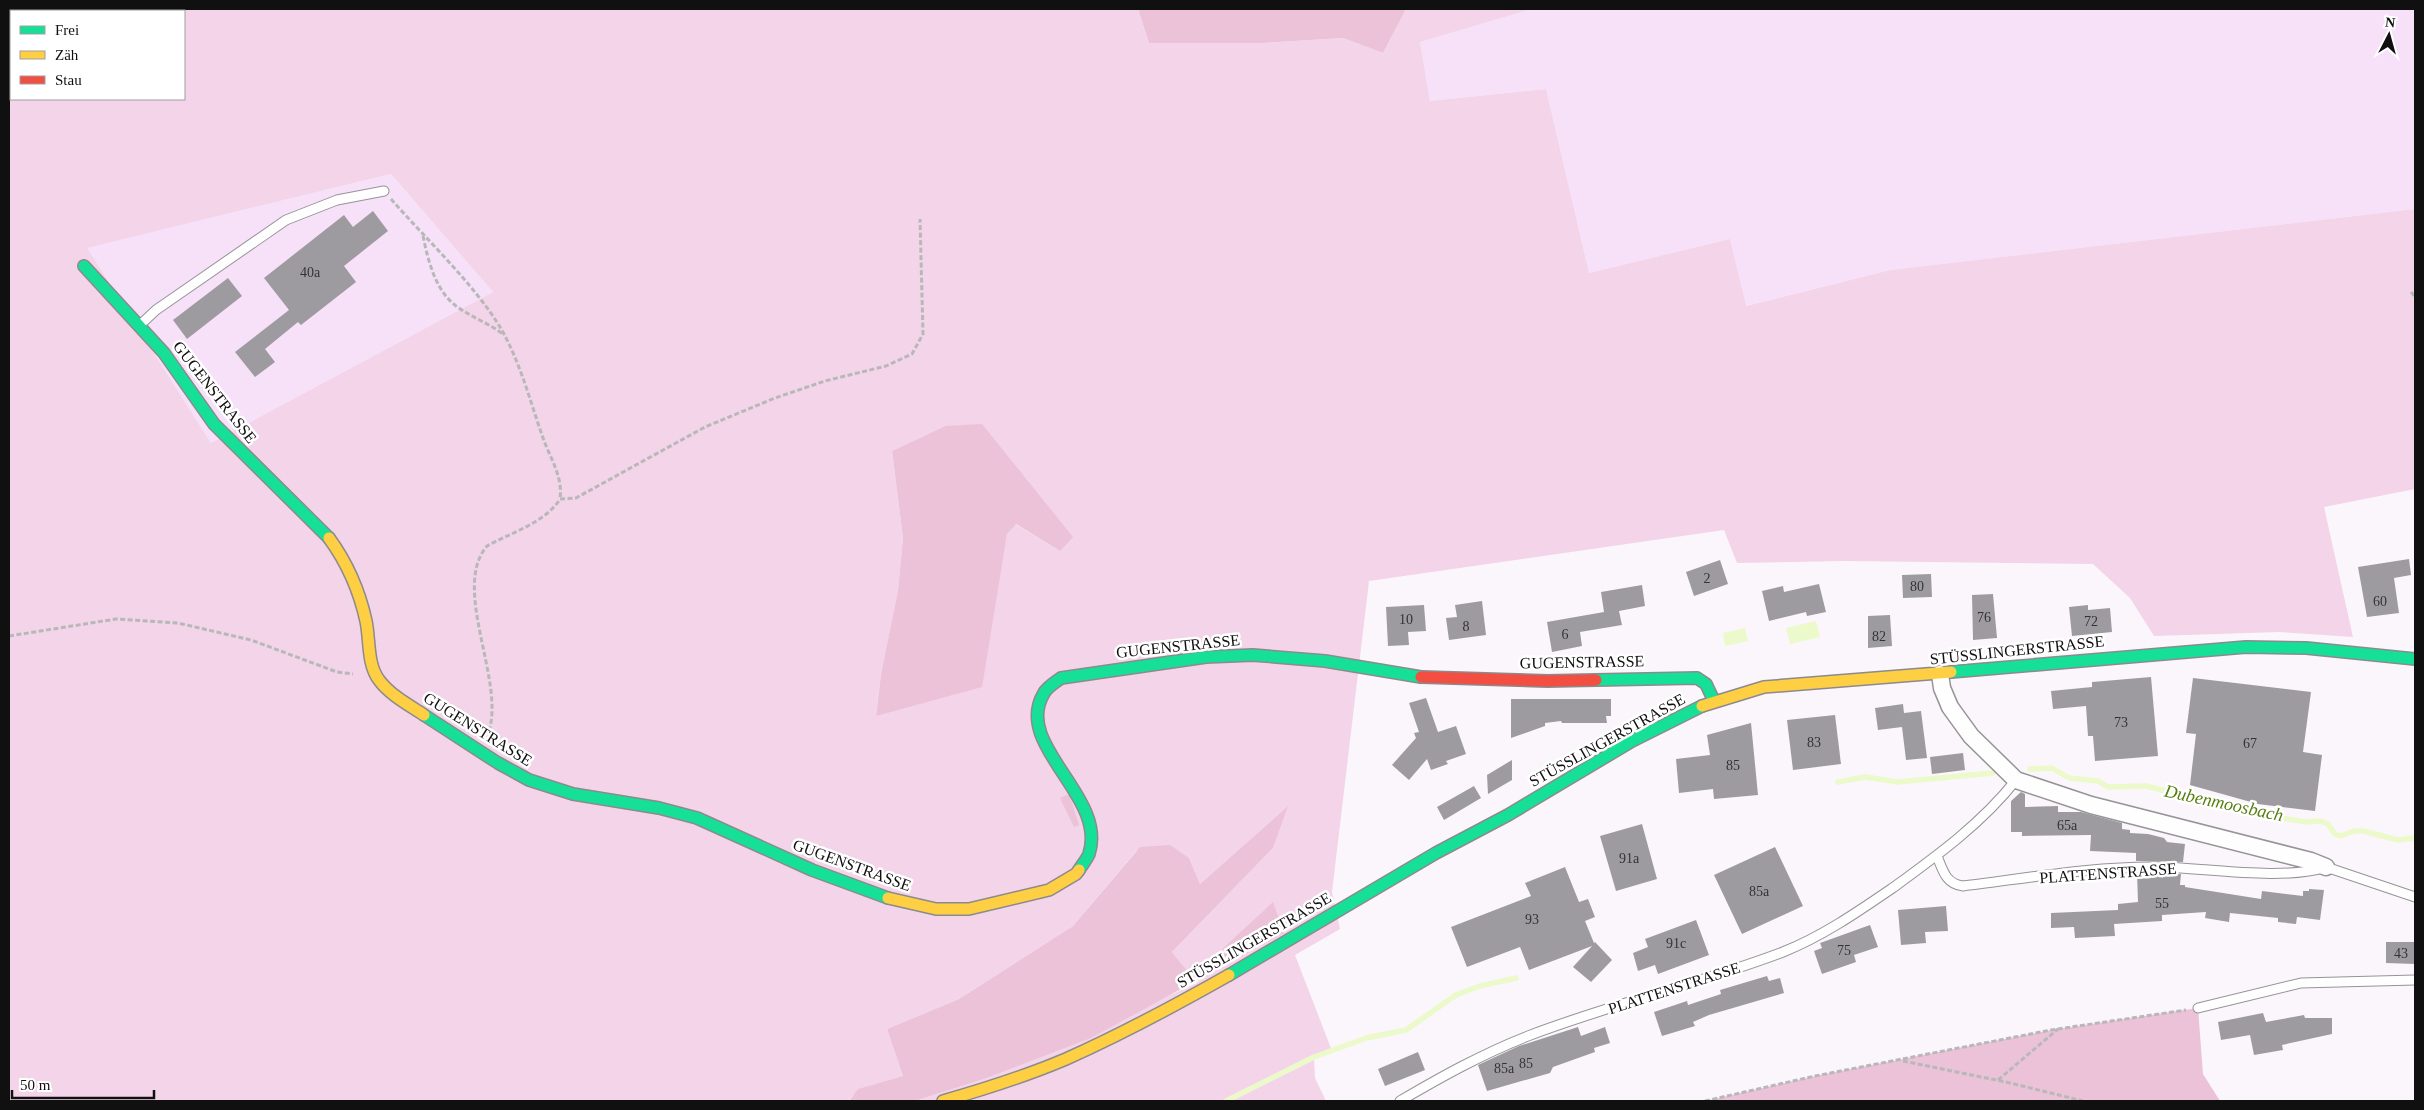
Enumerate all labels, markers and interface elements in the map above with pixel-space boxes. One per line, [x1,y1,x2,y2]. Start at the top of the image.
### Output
legend [10,10,185,100]
north arrow [2364,10,2414,60]
text: N [2384,15,2396,31]
text: Frei [55,22,79,38]
text: Zäh [55,47,79,63]
text: Stau [55,72,82,88]
house number: 40a [300,265,321,280]
street label: GUGENSTRASSE [170,338,260,446]
house number: 2 [1704,571,1711,586]
house number: 80 [1910,579,1924,594]
house number: 60 [2373,594,2387,609]
house number: 76 [1977,610,1991,625]
house number: 10 [1399,612,1413,627]
house number: 72 [2084,614,2098,629]
house number: 8 [1463,619,1470,634]
house number: 6 [1562,627,1569,642]
house number: 82 [1872,629,1886,644]
street label: GUGENSTRASSE [1115,631,1241,661]
street label: STÜSSLINGERSTRASSE [1929,632,2105,668]
street label: GUGENSTRASSE [1520,652,1644,672]
street label: GUGENSTRASSE [421,689,535,769]
street label: STÜSSLINGERSTRASSE [1526,690,1688,790]
house number: 73 [2114,715,2128,730]
house number: 83 [1807,735,1821,750]
house number: 67 [2243,736,2257,751]
house number: 85 [1726,758,1740,773]
water label: Dubenmoosbach [2162,780,2285,825]
house number: 65a [2057,818,2078,833]
street label: GUGENSTRASSE [791,836,913,894]
house number: 91a [1619,851,1640,866]
street label: PLATTENSTRASSE [2039,860,2177,886]
house number: 85a [1749,884,1770,899]
street label: STÜSSLINGERSTRASSE [1174,889,1334,991]
house number: 55 [2155,896,2169,911]
house number: 93 [1525,912,1539,927]
house number: 91c [1666,936,1686,951]
house number: 75 [1837,943,1851,958]
house number: 43 [2394,946,2408,961]
street label: PLATTENSTRASSE [1606,959,1742,1017]
house number: 85 [1519,1056,1533,1071]
house number: 85a [1494,1061,1515,1076]
scale bar [12,1068,155,1100]
text: 50 m [20,1077,51,1093]

